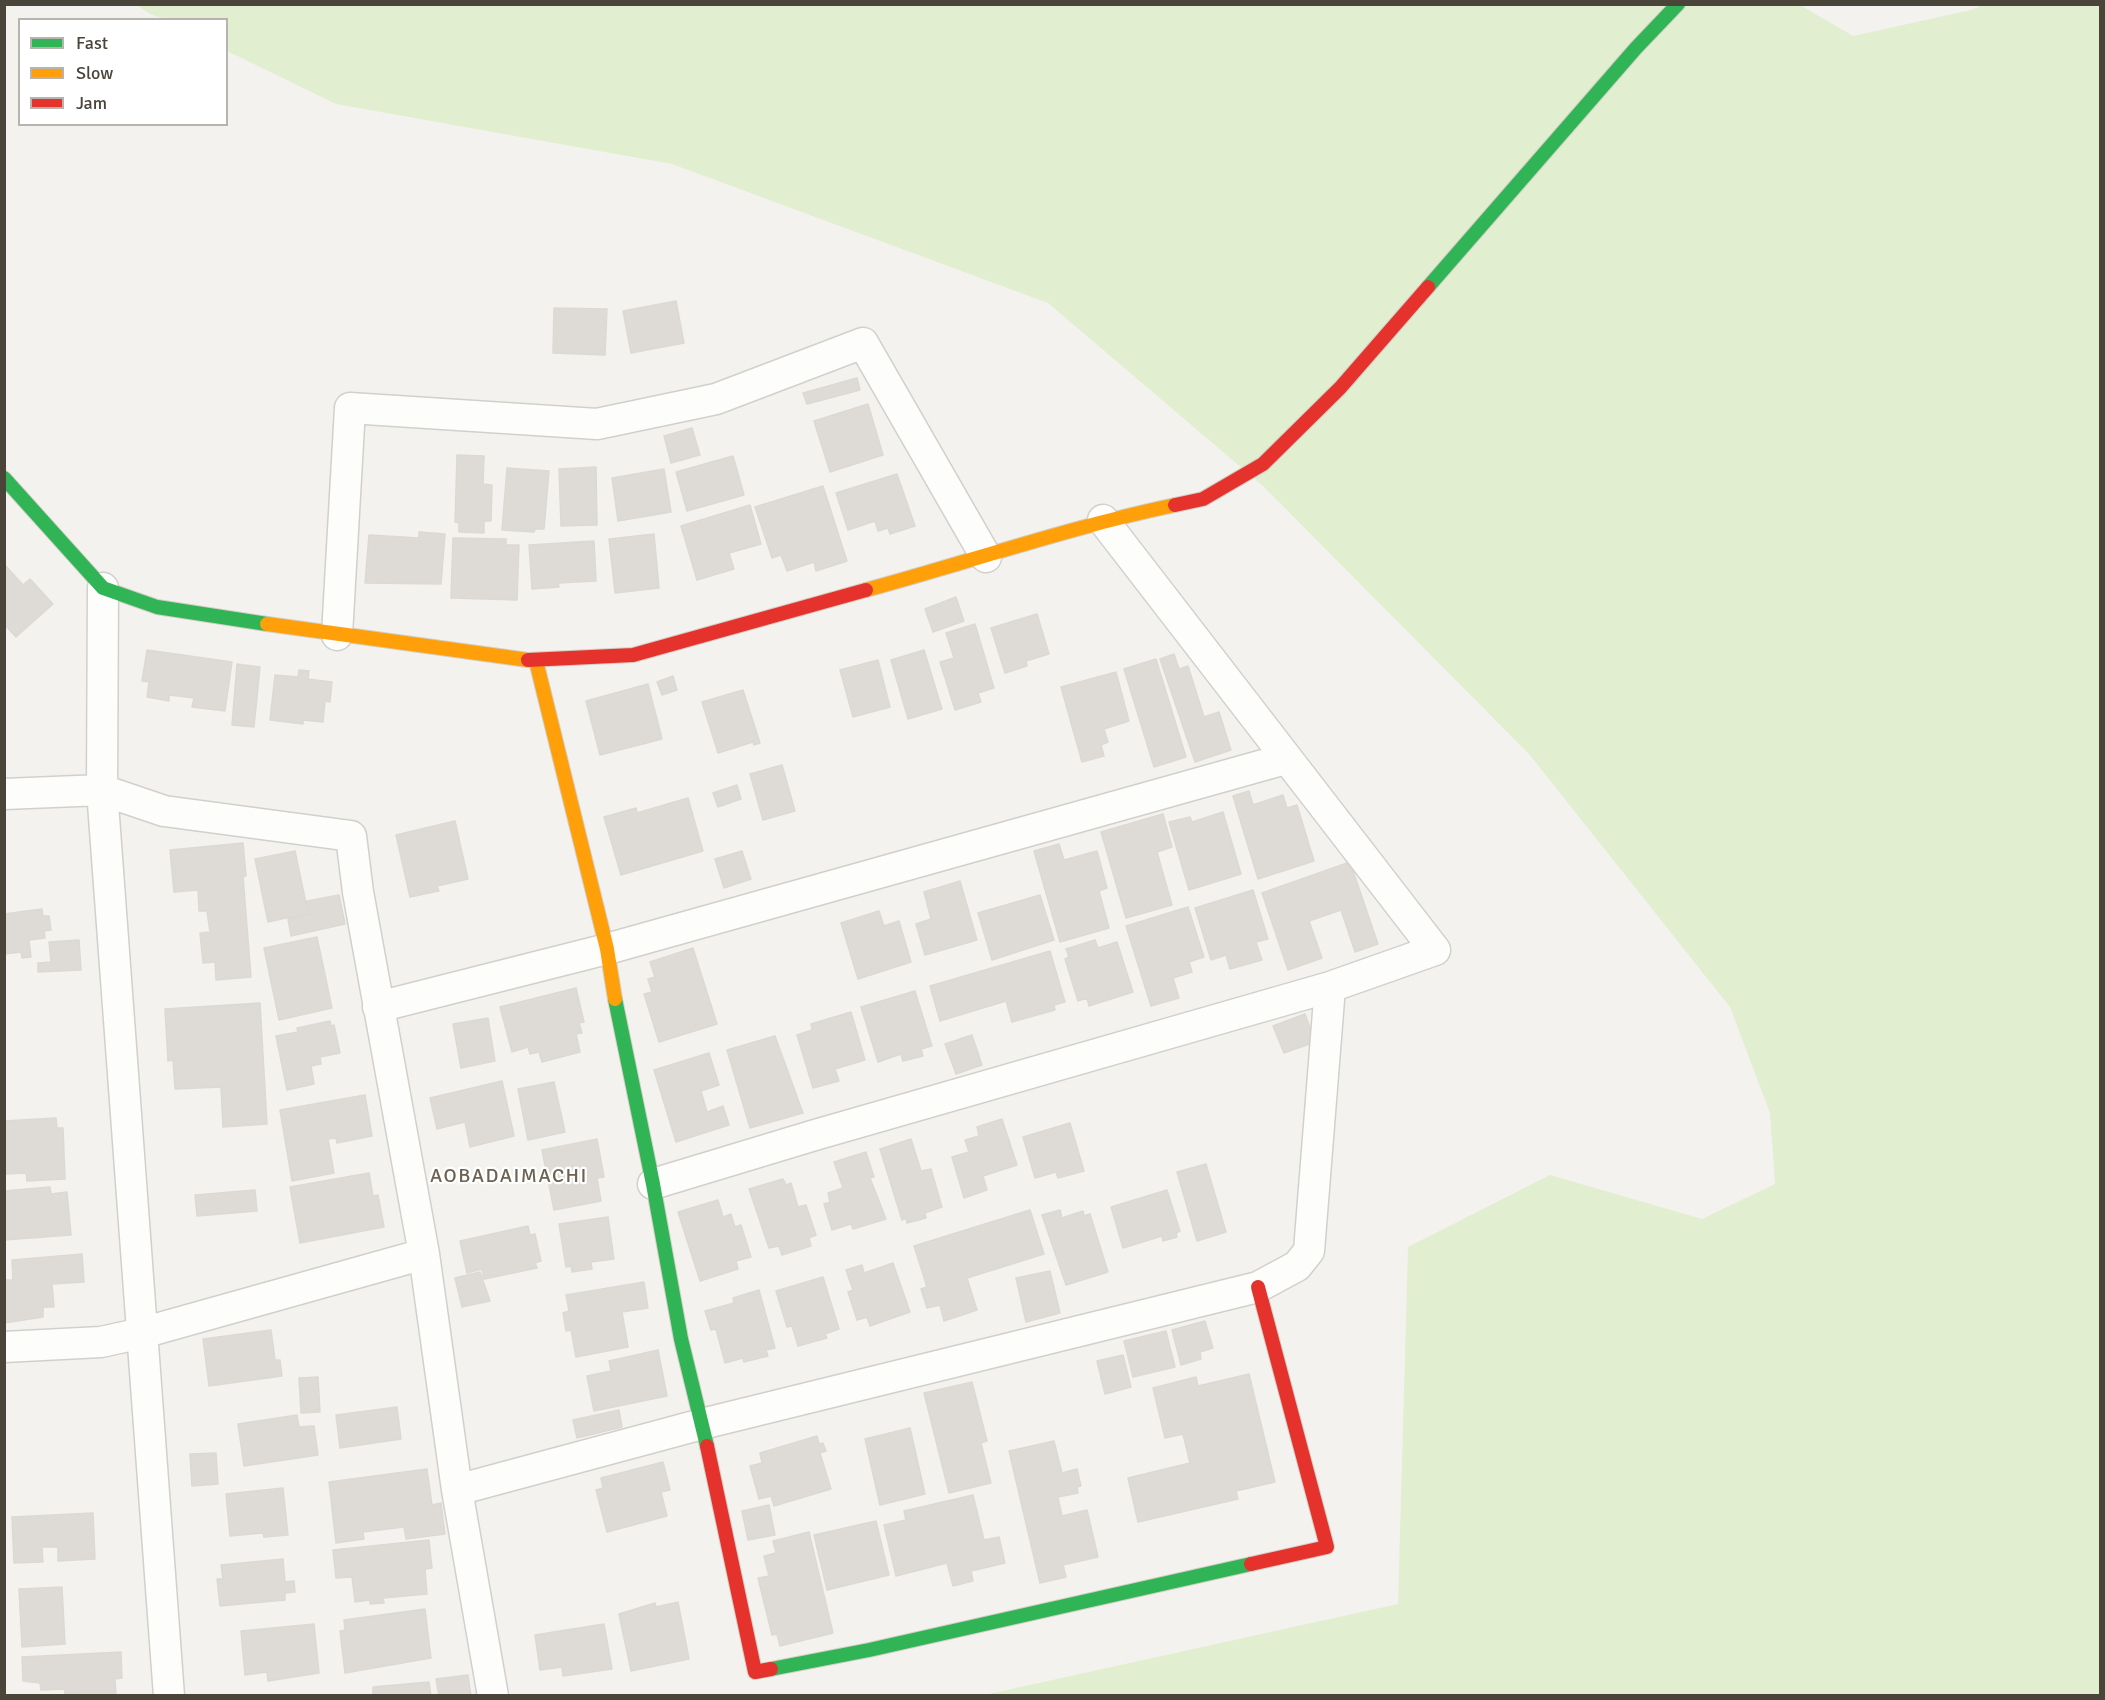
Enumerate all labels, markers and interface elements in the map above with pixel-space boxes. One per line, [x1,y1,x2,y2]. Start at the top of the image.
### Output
legend [18,18,228,126]
text: Fast [76,32,108,54]
text: Slow [76,62,113,84]
text: Jam [76,92,107,114]
district label: AOBADAIMACHI [430,1165,588,1189]

